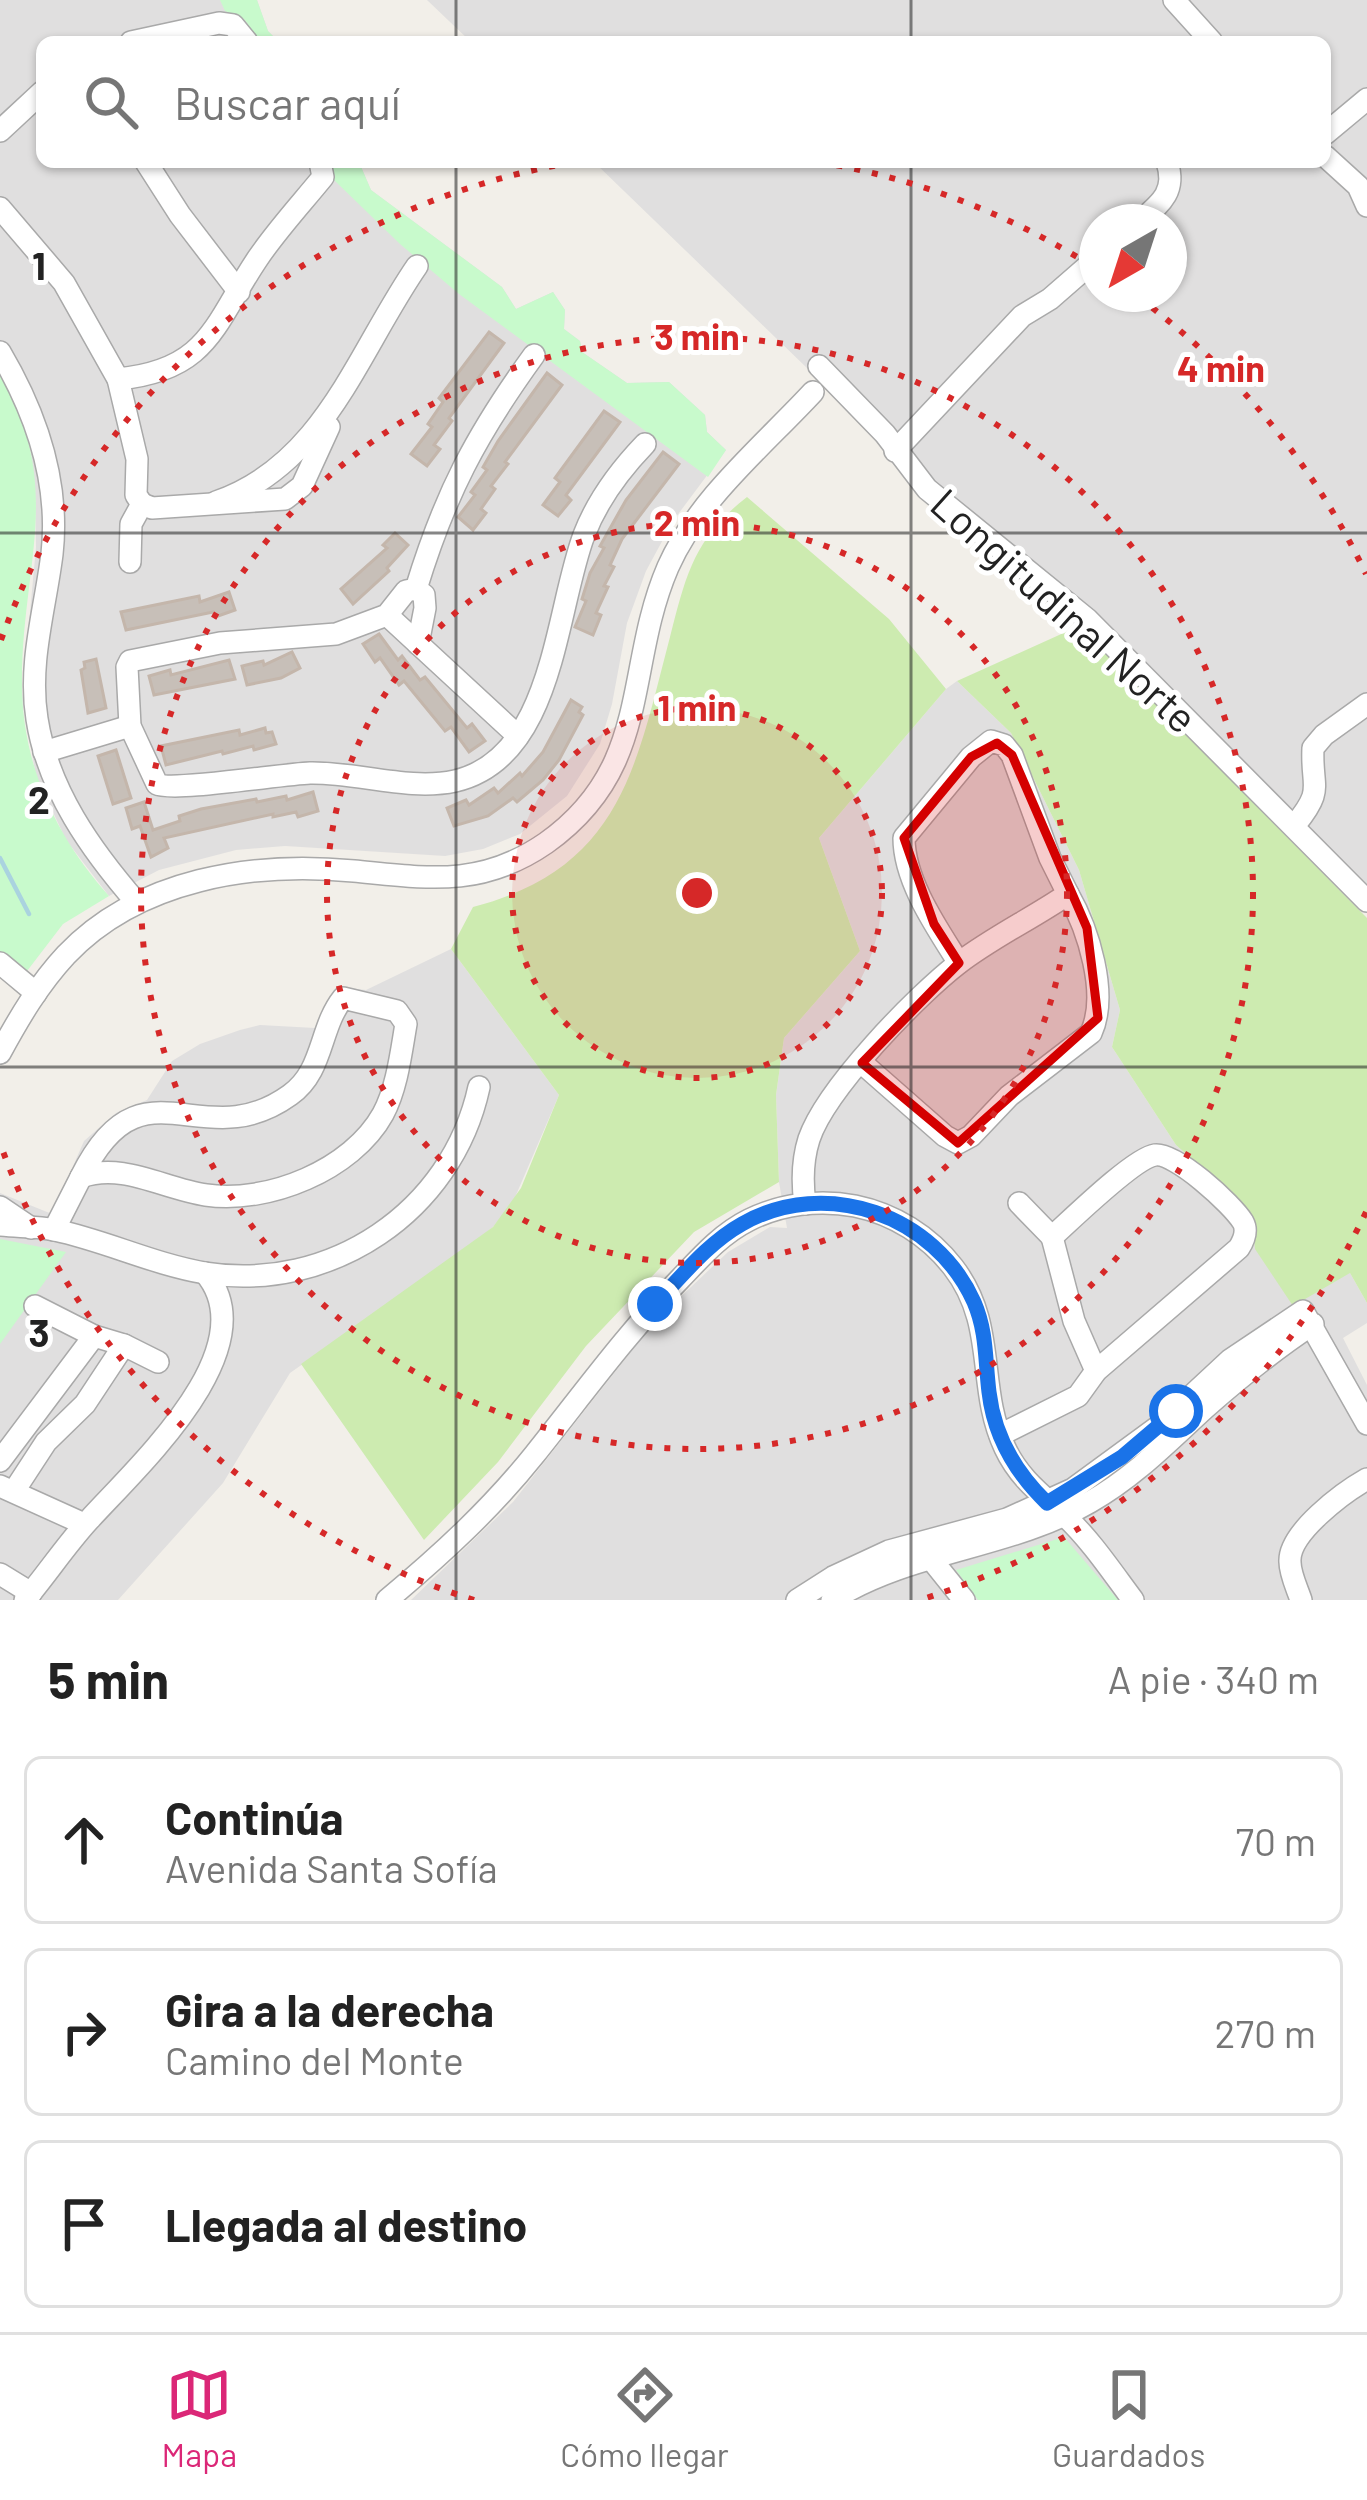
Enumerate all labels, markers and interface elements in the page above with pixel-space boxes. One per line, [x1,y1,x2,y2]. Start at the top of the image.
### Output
search box [36,36,1331,168]
icon: search [78,69,144,135]
text: Buscar aquí [174,75,401,129]
north arrow [1079,204,1187,312]
text: 1 [32,241,46,288]
text: 3 min [654,314,740,357]
text: 4 min [1177,346,1265,389]
street label: Longitudinal Norte [921,477,1209,743]
text: 2 min [654,500,740,543]
text: 1 min [658,685,736,728]
text: 2 [28,775,50,822]
centre of rings [676,872,718,914]
route end [628,1277,682,1331]
text: 3 [28,1308,50,1355]
route start [1149,1384,1203,1438]
text: 5 min [48,1648,169,1709]
text: A pie · 340 m [1108,1655,1319,1702]
text: Continúa [165,1790,344,1844]
icon: ahead [51,1807,117,1873]
text: 70 m [1235,1817,1316,1864]
text: Avenida Santa Sofía [165,1844,498,1891]
text: Gira a la derecha [165,1982,494,2036]
icon: right [51,1999,117,2065]
text: 270 m [1215,2009,1316,2056]
text: Camino del Monte [165,2036,464,2083]
icon: arrive [51,2191,117,2257]
text: Llegada al destino [165,2197,527,2251]
tab: Mapa [162,2362,237,2474]
tab: Cómo llegar [560,2362,729,2474]
tab: Guardados [1052,2362,1205,2474]

